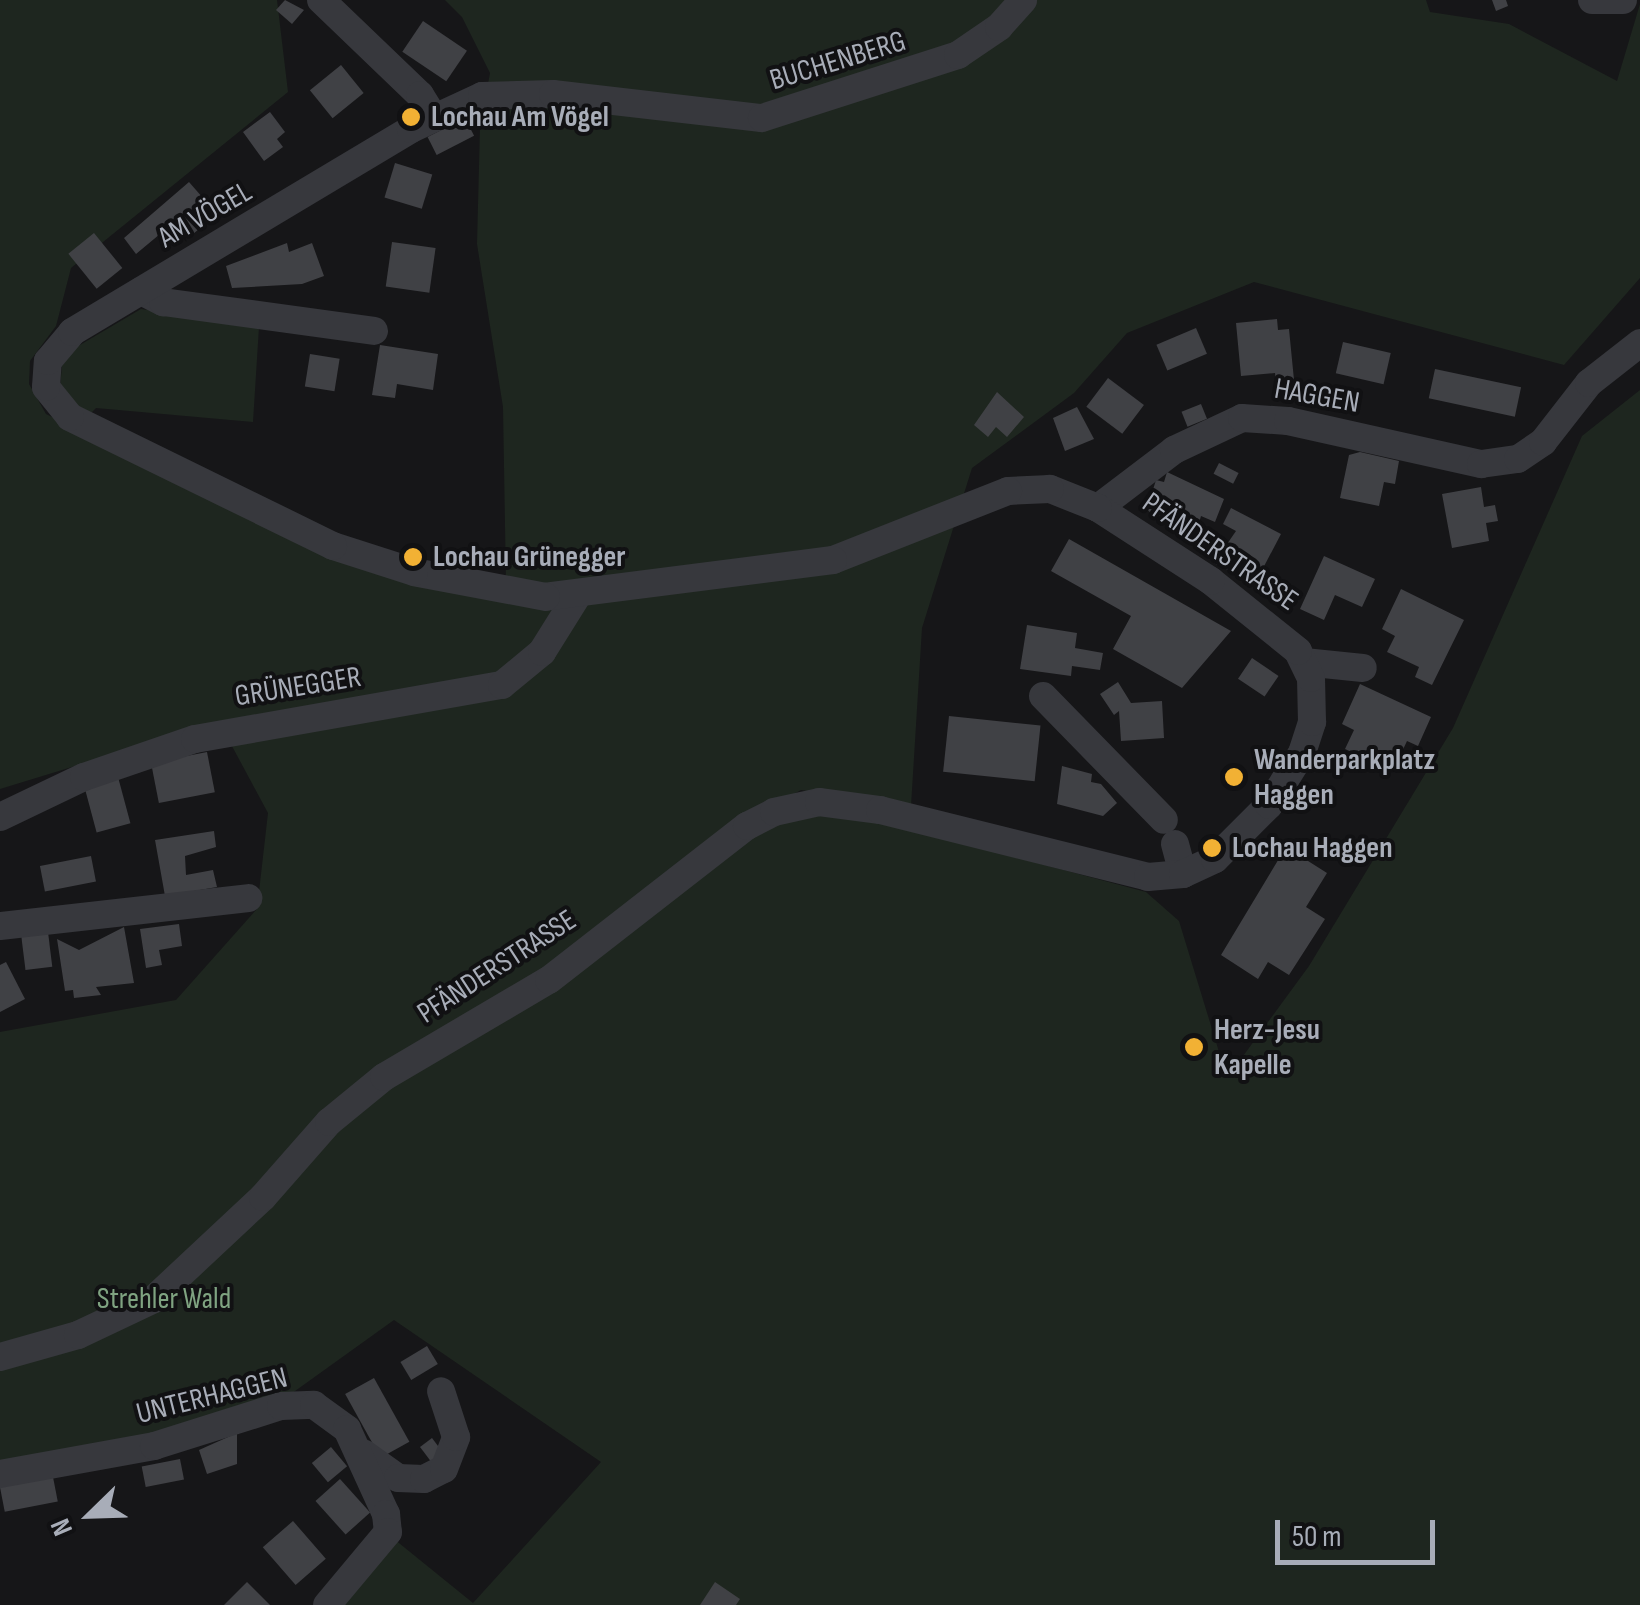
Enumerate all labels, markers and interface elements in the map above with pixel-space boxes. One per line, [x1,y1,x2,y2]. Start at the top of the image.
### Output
street label: BUCHENBERG [766,23,910,99]
place label: Lochau Am Vögel [431,99,609,135]
marker: Lochau Am Vögel [400,106,422,128]
street label: AM VÖGEL [152,174,258,256]
street label: HAGGEN [1272,371,1362,421]
street label: PFÄNDERSTRASSE [1135,485,1305,619]
place label: Lochau Grünegger [433,539,625,575]
marker: Lochau Grünegger [402,546,424,568]
street label: GRÜNEGGER [232,659,364,715]
place label: Wanderparkplatz Haggen [1254,742,1435,812]
marker: Wanderparkplatz Haggen [1223,766,1245,788]
place label: Lochau Haggen [1232,830,1393,866]
marker: Lochau Haggen [1201,837,1223,859]
street label: PFÄNDERSTRASSE [411,902,583,1032]
place label: Herz-Jesu Kapelle [1214,1012,1320,1082]
marker: Herz-Jesu Kapelle [1183,1036,1205,1058]
park label: Strehler Wald [97,1281,231,1317]
street label: UNTERHAGGEN [133,1360,291,1432]
north arrow [40,1465,140,1565]
scale bar [1280,1500,1440,1562]
text: N [44,1514,80,1540]
text: 50 m [1292,1519,1341,1555]

